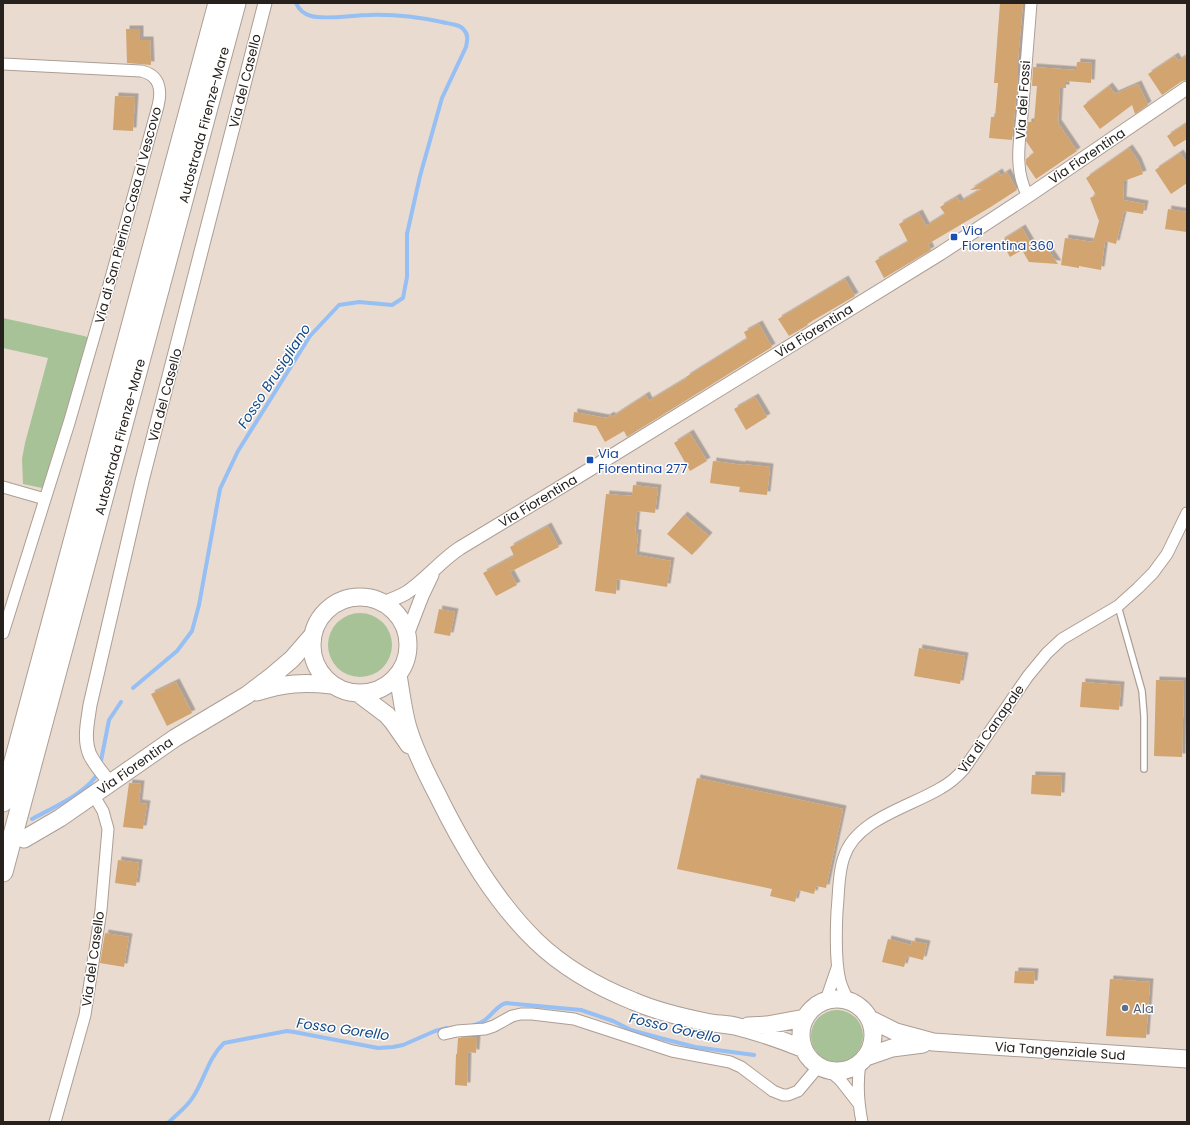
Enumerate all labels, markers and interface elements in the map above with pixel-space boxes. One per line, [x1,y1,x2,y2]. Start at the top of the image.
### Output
street label: Via del Casello [224,32,266,130]
street label: Autostrada Firenze-Mare [174,45,234,205]
street label: Via dei Fossi [1011,60,1035,140]
street label: Via di San Pierino Casa al Vescovo [90,105,166,325]
street label: Via Fiorentina [1045,123,1129,189]
place label: Via Fiorentina 360 [962,221,1054,255]
marker: Via Fiorentina 360 [949,232,959,242]
street label: Via Fiorentina [771,299,857,363]
water label: Fosso Brusigliano [233,320,315,432]
street label: Via del Casello [143,346,187,444]
street label: Autostrada Firenze-Mare [90,357,150,517]
place label: Via Fiorentina 277 [598,444,687,478]
marker: Via Fiorentina 277 [585,455,595,465]
street label: Via Fiorentina [495,470,581,532]
street label: Via di Canapale [953,681,1029,777]
street label: Via Fiorentina [93,733,177,799]
street label: Via del Casello [77,910,109,1008]
place label: Ala [1133,999,1154,1018]
marker: Ala [1120,1003,1130,1013]
water label: Fosso Gorello [627,1008,723,1048]
water label: Fosso Gorello [295,1013,391,1045]
street label: Via Tangenziale Sud [994,1037,1126,1065]

